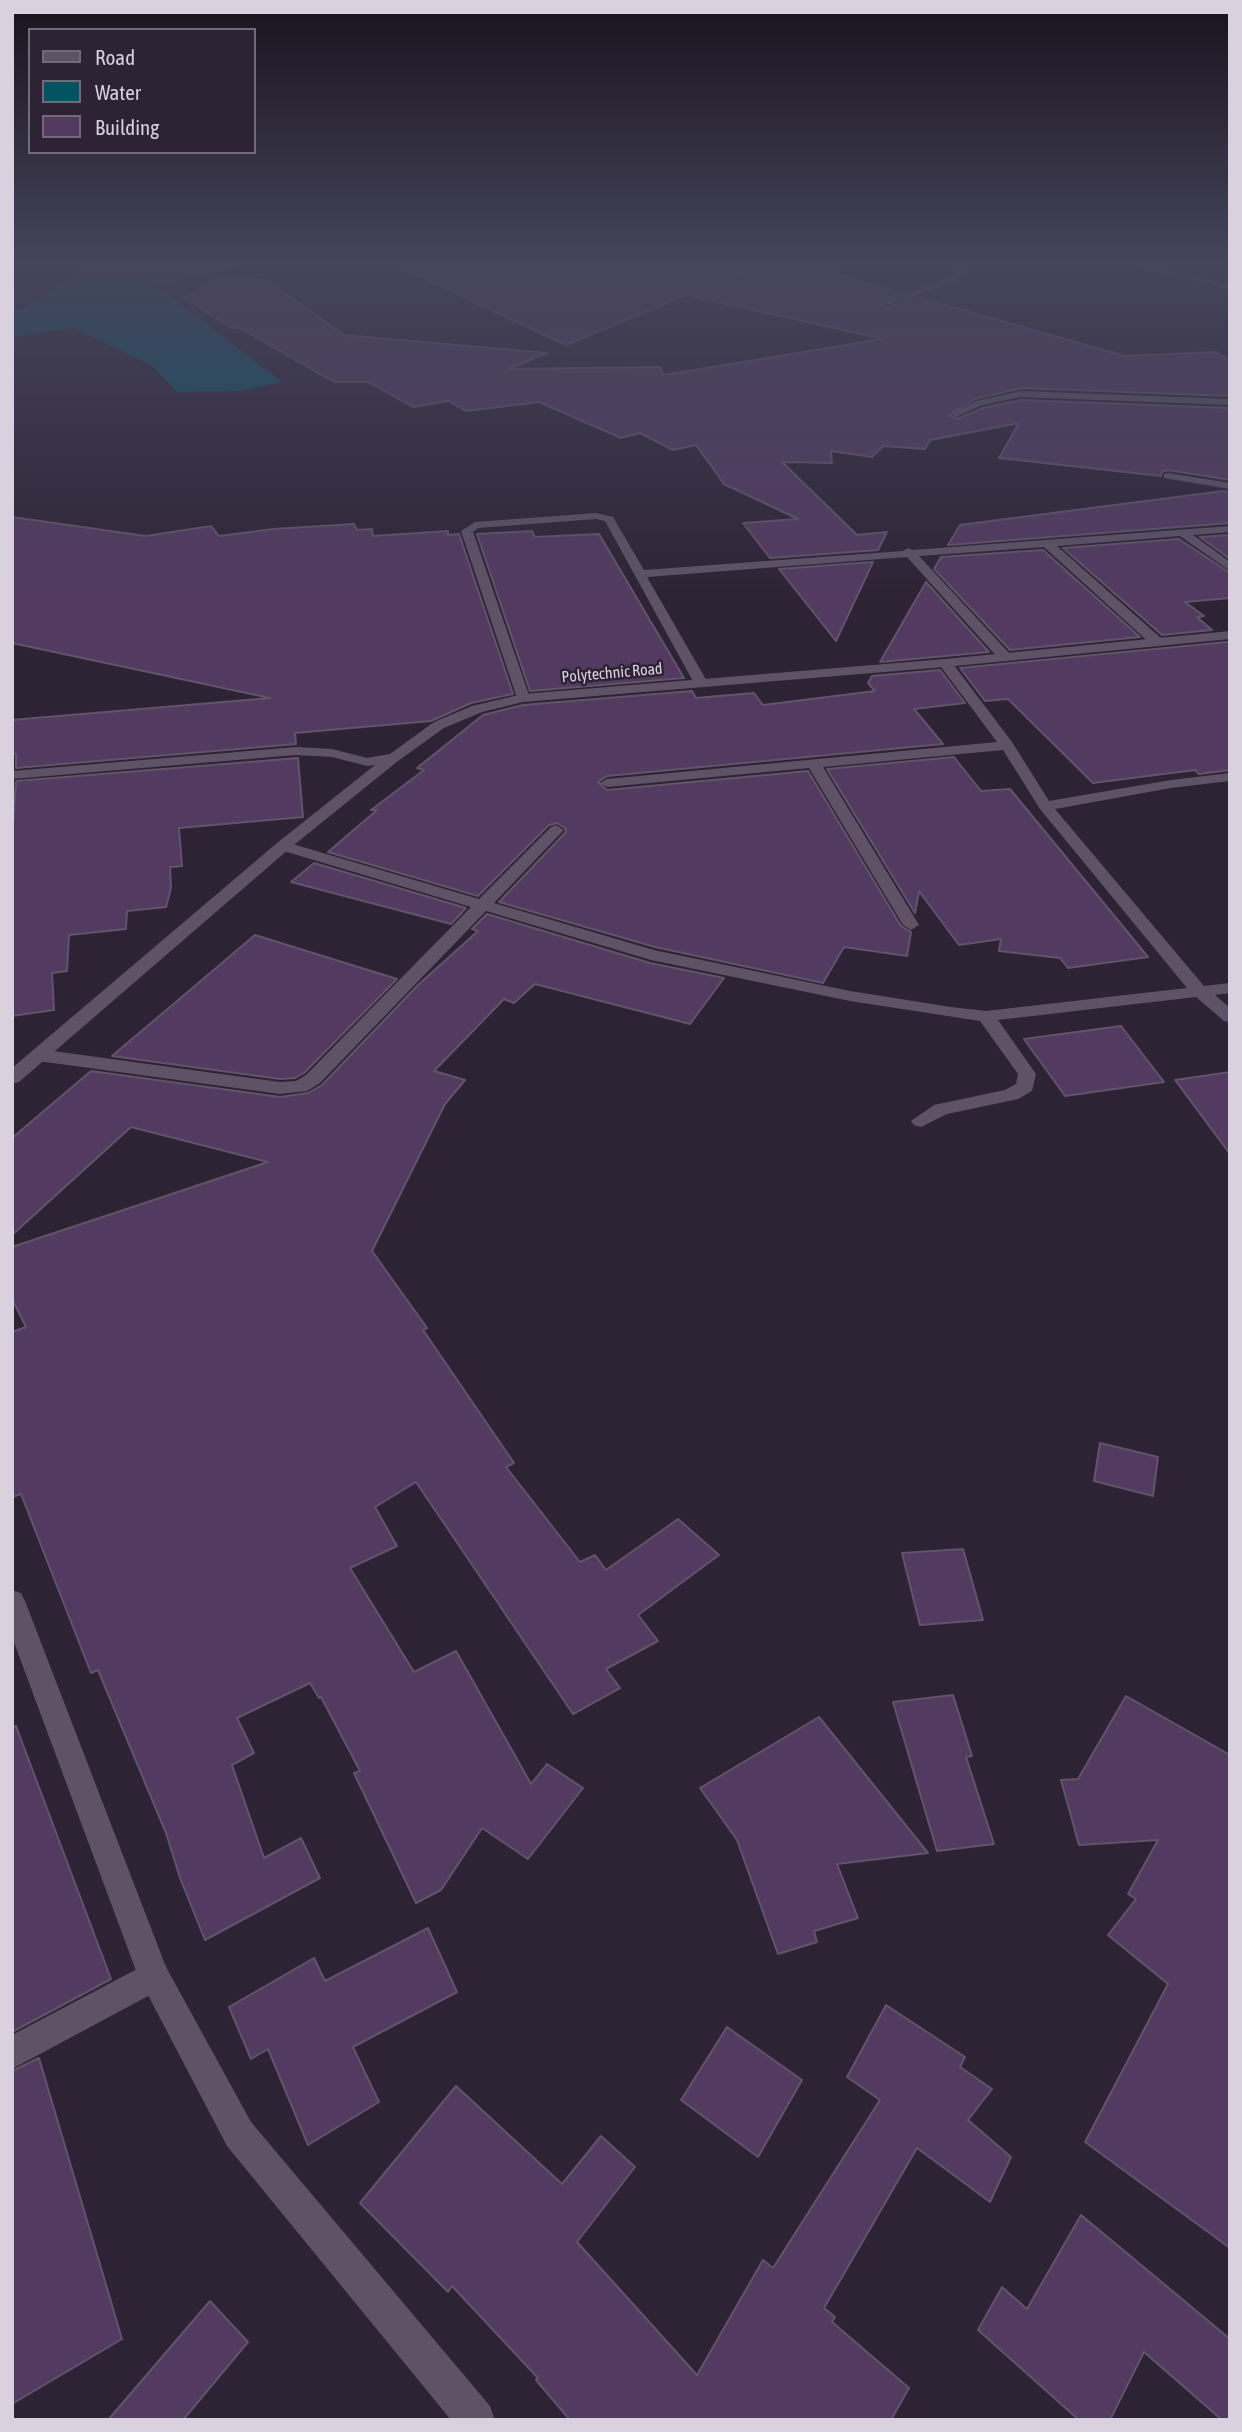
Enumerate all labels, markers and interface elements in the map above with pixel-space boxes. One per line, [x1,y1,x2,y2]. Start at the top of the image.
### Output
legend [28,28,256,154]
text: Road [95,45,135,69]
text: Water [95,80,141,104]
text: Building [95,115,159,139]
street label: Polytechnic Road [561,659,663,687]

